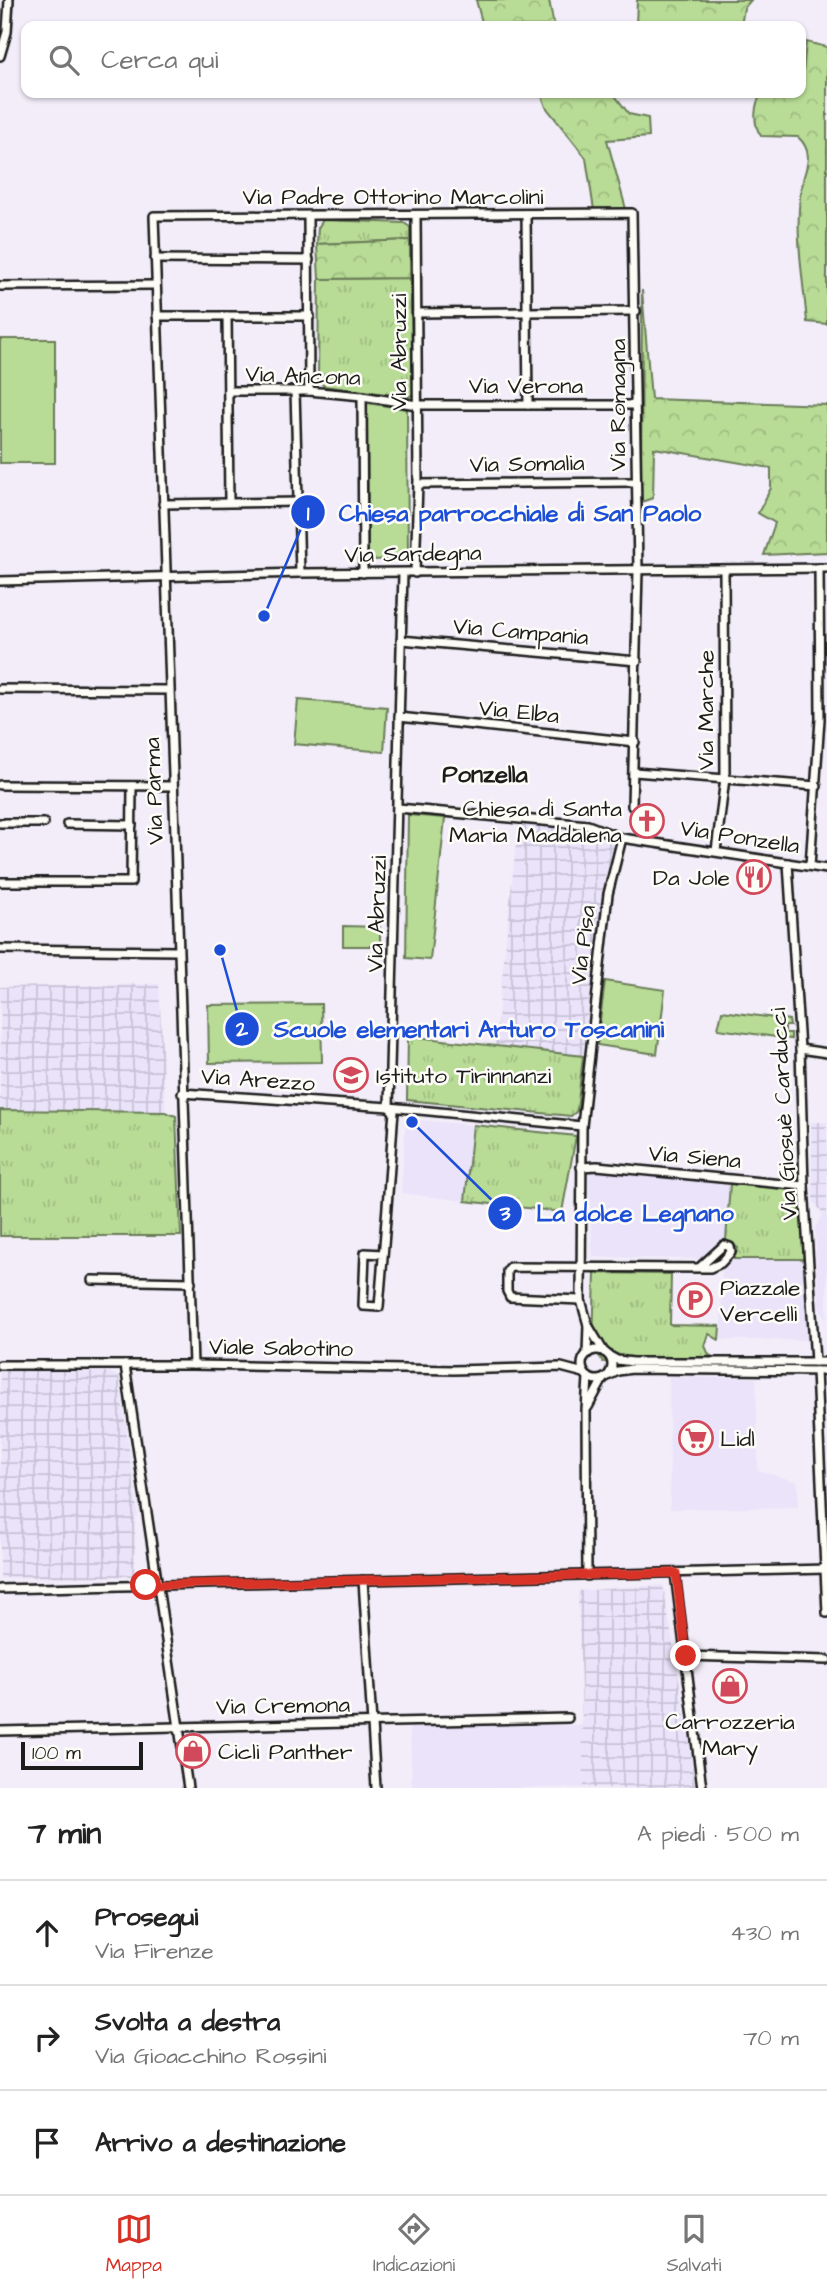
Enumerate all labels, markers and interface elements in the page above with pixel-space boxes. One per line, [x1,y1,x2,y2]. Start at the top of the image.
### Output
search box [21,21,806,98]
icon: search [45,41,83,79]
text: Cerca qui [101,42,218,78]
street label: Via Padre Ottorino Marcolini [242,181,544,213]
street label: Via Abruzzi [383,293,415,411]
street label: Via Romagna [602,338,635,471]
street label: Via Ancona [245,358,362,394]
street label: Via Verona [469,370,584,402]
street label: Via Somalia [469,447,585,481]
callout: Chiesa parrocchiale di San Paolo [290,490,716,535]
text: Chiesa parrocchiale di San Paolo [339,497,702,531]
text: 1 [307,499,310,528]
street label: Via Sardegna [344,537,482,572]
street label: Via Campania [452,610,590,654]
street label: Via Marche [690,650,722,770]
street label: Via Elba [477,692,561,732]
street label: Via Parma [136,736,172,845]
district label: Ponzella [442,758,529,792]
place label: Chiesa di Santa Maria Maddalena [449,793,622,851]
church icon: Chiesa di Santa Maria Maddalena [628,802,666,840]
street label: Via Ponzella [678,812,802,862]
street label: Via Abruzzi [359,854,395,973]
restaurant icon: Da Jole [735,858,773,896]
place label: Da Jole [653,862,730,894]
street label: Via Pisa [562,903,604,987]
callout: Scuole elementari Arturo Toscanini [225,1006,678,1051]
street label: Via Giosuè Carducci [762,1006,806,1221]
text: Scuole elementari Arturo Toscanini [273,1013,665,1047]
text: 2 [235,1015,249,1044]
school or university icon: Istituto Tirinnanzi [332,1056,370,1094]
street label: Via Arezzo [200,1060,316,1100]
place label: Istituto Tirinnanzi [376,1060,552,1092]
street label: Via Siena [647,1137,743,1177]
callout: La dolce Legnano [487,1190,748,1235]
text: La dolce Legnano [536,1197,734,1232]
text: 3 [499,1199,511,1228]
place label: Piazzale Vercelli [720,1272,800,1330]
parking icon: Piazzale Vercelli [676,1281,714,1319]
street label: Viale Sabotino [208,1331,354,1365]
supermarket icon: Lidl [677,1419,715,1457]
place label: Lidl [720,1423,755,1455]
route start [130,1569,161,1600]
route end [670,1640,701,1671]
shop icon: Carrozzeria Mary [711,1667,749,1705]
street label: Via Cremona [216,1689,351,1723]
place label: Carrozzeria Mary [665,1706,795,1765]
shop icon: Cicli Panther [174,1732,212,1770]
place label: Cicli Panther [218,1736,353,1768]
scale bar [21,1739,144,1771]
text: 100 m [32,1740,81,1767]
text: 7 min [28,1813,101,1855]
text: A piedi · 500 m [637,1818,799,1850]
text: Prosegui [95,1899,198,1935]
icon: ahead [28,1914,66,1952]
text: 430 m [730,1917,799,1949]
text: Via Firenze [95,1935,214,1967]
text: Svolta a destra [95,2004,280,2040]
icon: right [28,2019,66,2057]
text: 70 m [743,2022,799,2054]
text: Via Gioacchino Rossini [95,2040,326,2072]
icon: arrive [28,2124,66,2162]
text: Arrivo a destinazione [95,2125,346,2161]
tab: Mappa [106,2210,162,2279]
tab: Indicazioni [373,2210,455,2279]
tab: Salvati [666,2210,721,2279]

